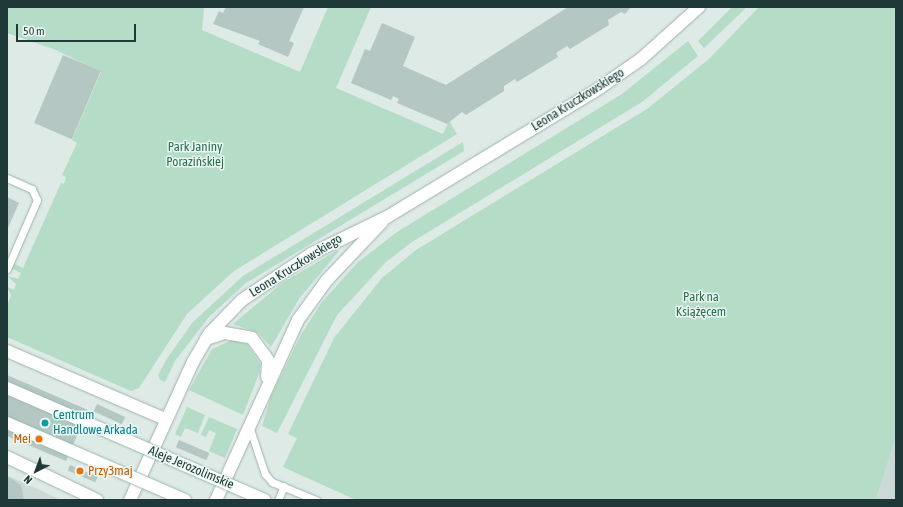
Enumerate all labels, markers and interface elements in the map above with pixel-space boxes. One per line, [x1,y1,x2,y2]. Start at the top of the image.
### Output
scale bar [18,16,138,42]
text: 50 m [23,24,45,38]
street label: Leona Kruczkowskiego [529,65,627,135]
park label: Park Janiny Porazińskiej [166,140,224,171]
street label: Leona Kruczkowskiego [247,231,345,301]
park label: Park na Książęcem [676,290,726,321]
place label: Centrum Handlowe Arkada [53,408,138,439]
marker: Centrum Handlowe Arkada [40,418,50,428]
place label: Mei [13,431,31,447]
marker: Mei [34,434,44,444]
street label: Aleje Jerozolimskie [146,443,236,493]
north arrow [16,451,56,491]
place label: Przy3maj [88,463,133,479]
marker: Przy3maj [75,466,85,476]
text: N [22,473,34,487]

